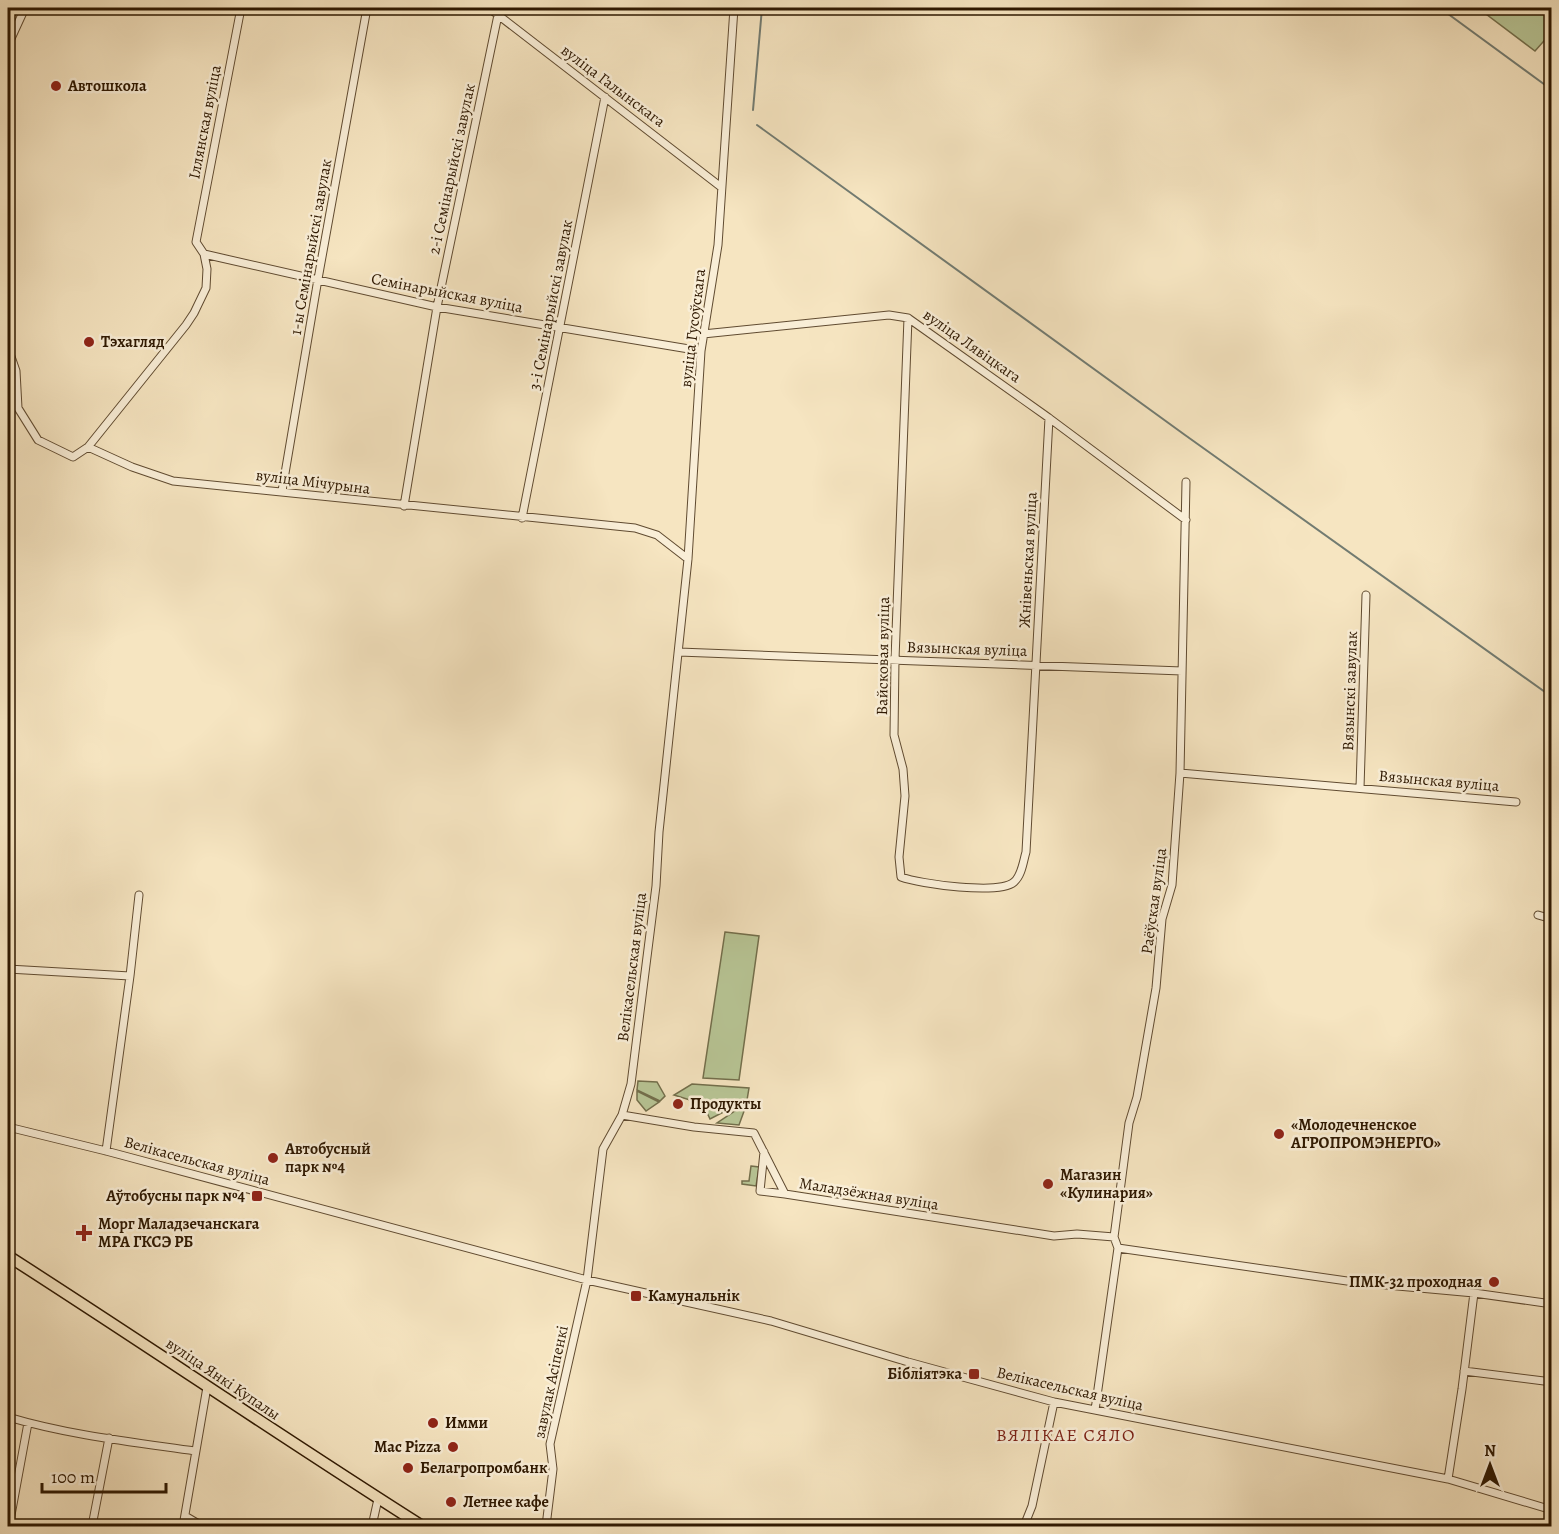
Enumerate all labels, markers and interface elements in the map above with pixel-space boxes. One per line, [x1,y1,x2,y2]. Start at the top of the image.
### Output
street label: вуліца Галынскага [556,39,670,133]
street label: Іллянская вуліца [183,63,227,181]
place label: Автошкола [67,75,147,97]
marker: Автошкола [49,79,63,93]
street label: 2-і Семінарыйскі завулак [423,81,481,257]
street label: 1-ы Семінарыйскі завулак [285,157,337,337]
street label: 3-і Семінарыйскі завулак [524,218,578,392]
street label: Семінарыйская вуліца [369,267,525,319]
street label: вуліца Гусоўскага [675,267,711,389]
street label: вуліца Лявіцкага [918,304,1026,388]
place label: Тэхагляд [101,331,164,353]
marker: Тэхагляд [82,335,96,349]
street label: вуліца Мічурына [254,464,372,500]
street label: Жнівеньская вуліца [1013,491,1043,629]
street label: Вайсковая вуліца [871,596,895,716]
street label: Вязынскі завулак [1337,631,1363,751]
street label: Вязынская вуліца [906,636,1028,662]
street label: Вязынская вуліца [1378,765,1501,797]
street label: Раёўская вуліца [1136,846,1172,955]
street label: Велікасельская вуліца [612,891,652,1043]
place label: Продукты [690,1093,761,1115]
marker: Продукты [671,1097,685,1111]
place label: «Молодечненское АГРОПРОМЭНЕРГО» [1290,1114,1441,1154]
marker: «Молодечненское АГРОПРОМЭНЕРГО» [1272,1127,1286,1141]
street label: Велікасельская вуліца [122,1131,273,1191]
place label: Автобусный парк №4 [284,1138,371,1178]
marker: Автобусный парк №4 [266,1151,280,1165]
place label: Магазин «Кулинария» [1060,1164,1153,1204]
street label: Маладзёжная вуліца [798,1172,941,1216]
marker: Магазин «Кулинария» [1041,1177,1055,1191]
place label: Аўтобусны парк №4 [105,1185,245,1207]
marker: Аўтобусны парк №4 [250,1189,264,1203]
place label: Морг Маладзечанскага МРА ГКСЭ РБ [98,1213,260,1253]
marker: Морг Маладзечанскага МРА ГКСЭ РБ [75,1224,93,1242]
place label: ПМК-32 проходная [1349,1271,1482,1293]
marker: ПМК-32 проходная [1487,1275,1501,1289]
place label: Камунальнік [648,1285,740,1307]
marker: Камунальнік [629,1289,643,1303]
street label: завулак Асіпенкі [528,1323,574,1441]
street label: вуліца Янкі Купалы [161,1332,285,1426]
street label: Велікасельская вуліца [994,1361,1146,1417]
place label: Бібліятэка [887,1363,962,1385]
marker: Бібліятэка [967,1367,981,1381]
place label: Имми [445,1412,488,1434]
marker: Имми [426,1416,440,1430]
district label: ВЯЛІКАЕ СЯЛО [996,1423,1136,1447]
north arrow [1460,1435,1520,1495]
place label: Mac Pizza [374,1436,441,1458]
marker: Mac Pizza [446,1440,460,1454]
text: N [1484,1440,1496,1462]
scale bar [42,1456,166,1494]
place label: Белагропромбанк [420,1457,548,1479]
marker: Белагропромбанк [401,1461,415,1475]
text: 100 m [51,1465,95,1489]
place label: Летнее кафе [463,1491,549,1513]
marker: Летнее кафе [444,1495,458,1509]

